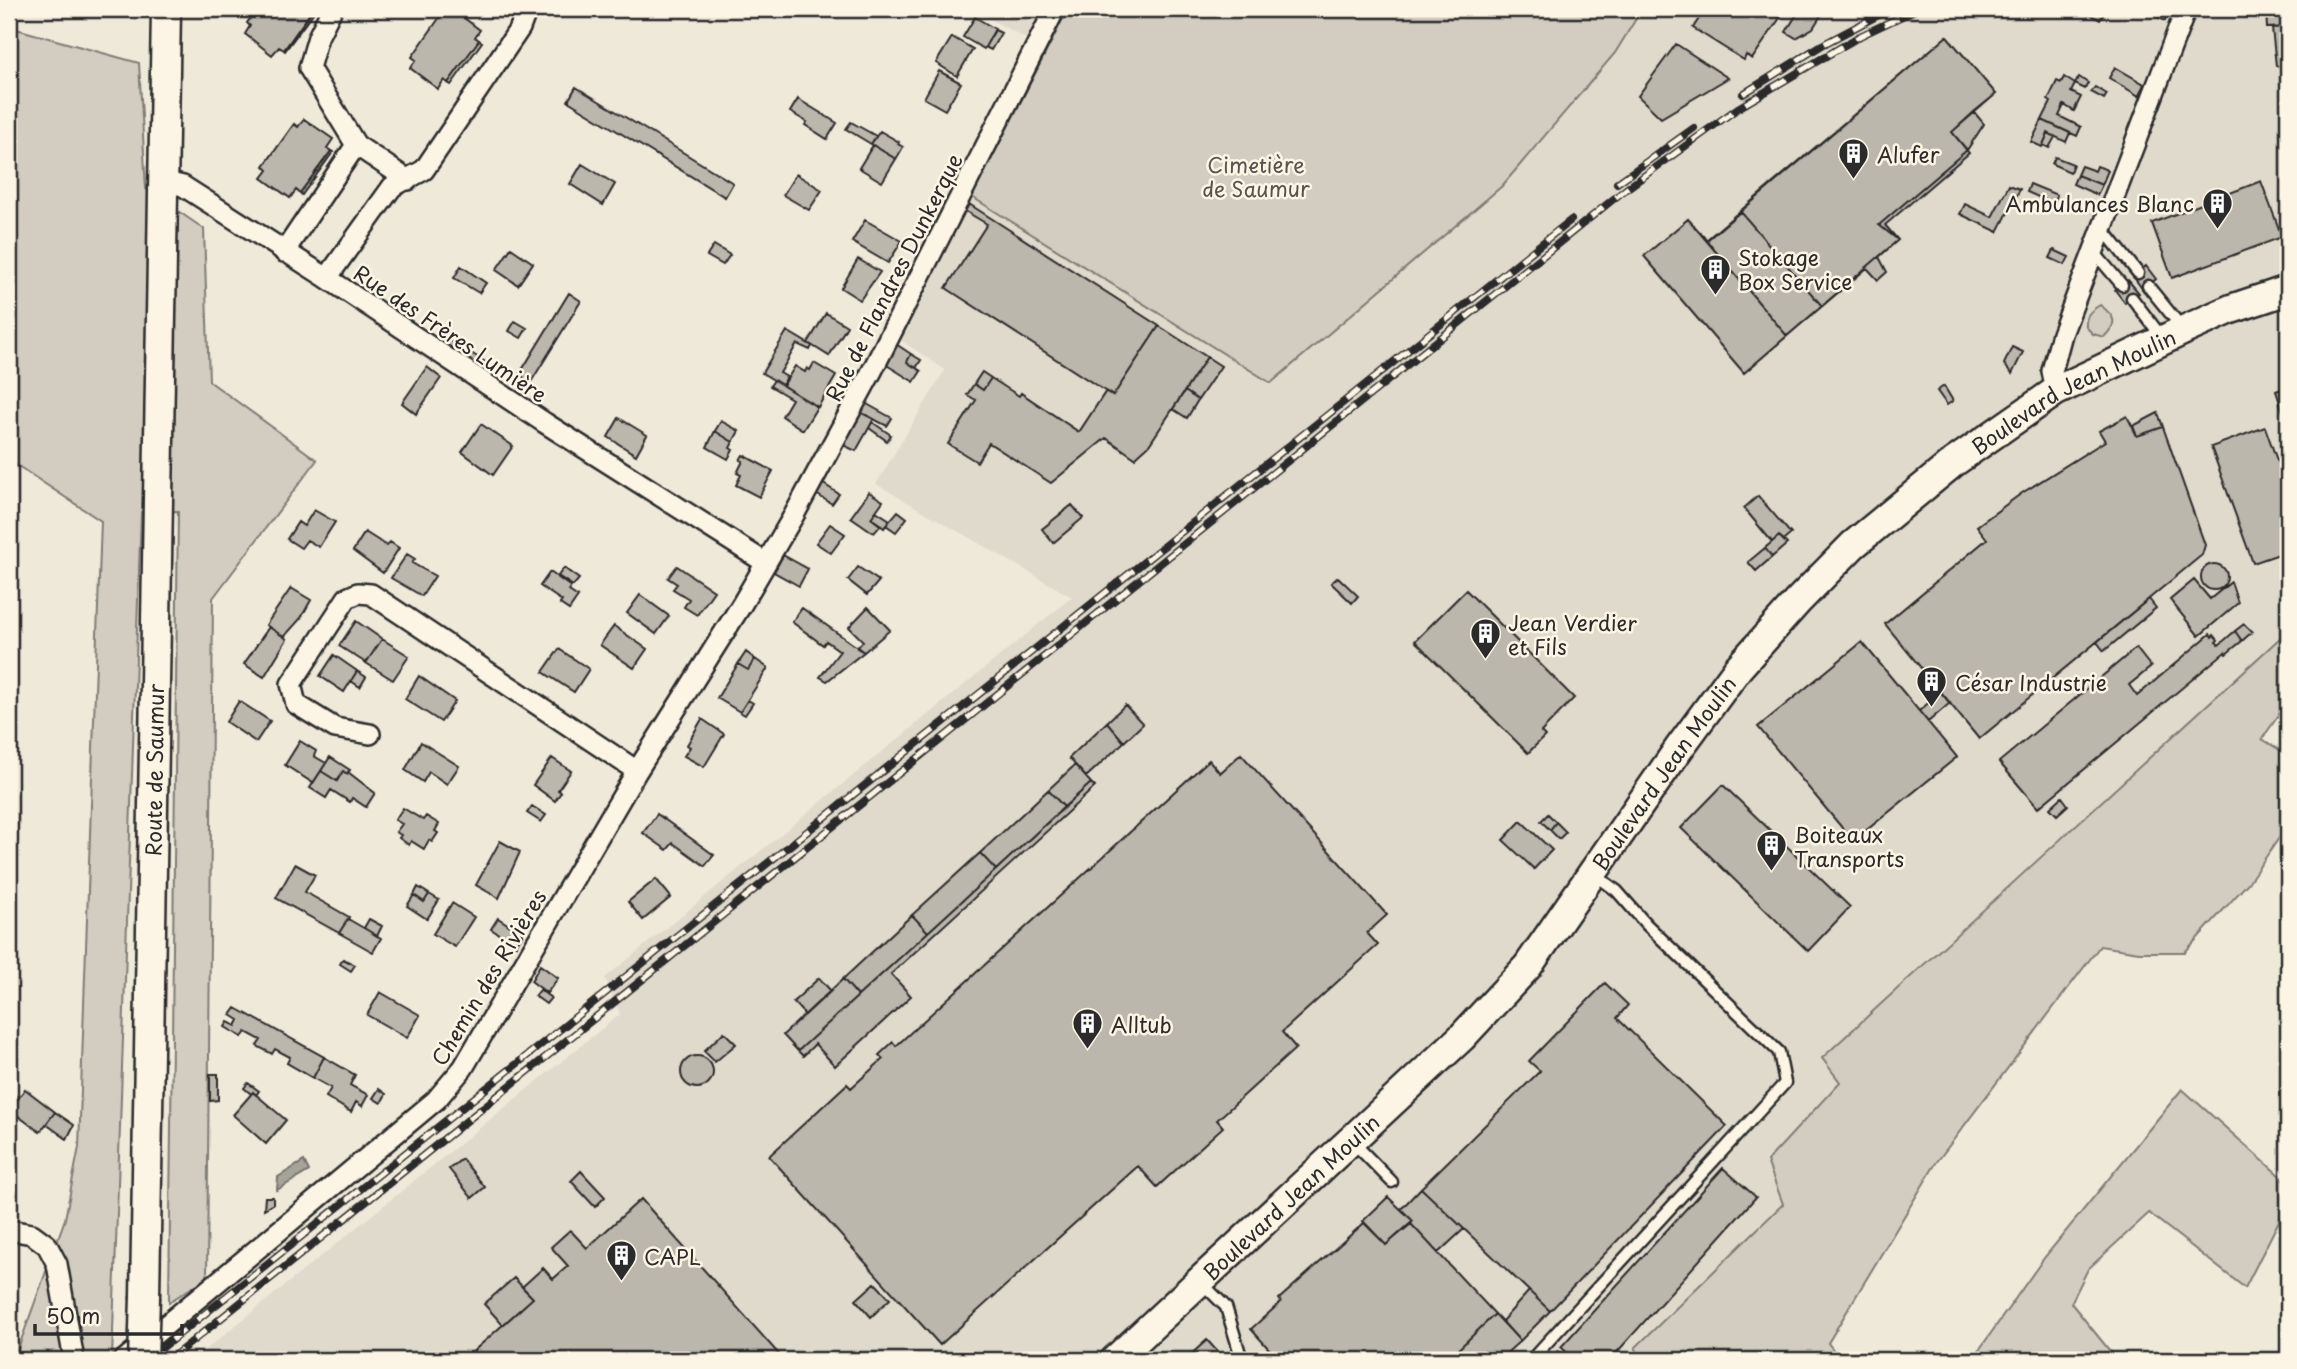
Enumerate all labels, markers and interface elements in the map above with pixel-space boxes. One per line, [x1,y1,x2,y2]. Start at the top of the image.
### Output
building icon: Alufer [1837,137,1871,181]
place label: Alufer [1877,138,1940,170]
street label: Rue de Flandres Dunkerque [816,148,970,406]
park label: Cimetière de Saumur [1202,148,1310,204]
building icon: Ambulances Blanc [2200,186,2234,230]
place label: Ambulances Blanc [2005,187,2194,219]
place label: Stokage Box Service [1738,241,1852,297]
building icon: Stokage Box Service [1698,252,1732,296]
street label: Rue des Frères Lumière [348,256,554,410]
street label: Boulevard Jean Moulin [1964,320,2181,462]
place label: Jean Verdier et Fils [1508,606,1637,662]
building icon: Jean Verdier et Fils [1468,617,1502,661]
building icon: César Industrie [1915,665,1949,709]
place label: César Industrie [1955,666,2107,698]
street label: Boulevard Jean Moulin [1583,669,1743,876]
street label: Route de Saumur [136,683,171,857]
place label: Boiteaux Transports [1794,818,1904,874]
building icon: Boiteaux Transports [1754,829,1788,873]
street label: Chemin des Rivières [423,883,553,1071]
building icon: Alltub [1071,1007,1105,1051]
place label: Alltub [1111,1008,1172,1040]
street label: Boulevard Jean Moulin [1195,1106,1386,1287]
building icon: CAPL [604,1239,638,1283]
place label: CAPL [644,1240,701,1272]
scale bar [35,1292,182,1336]
text: 50 m [46,1299,100,1331]

